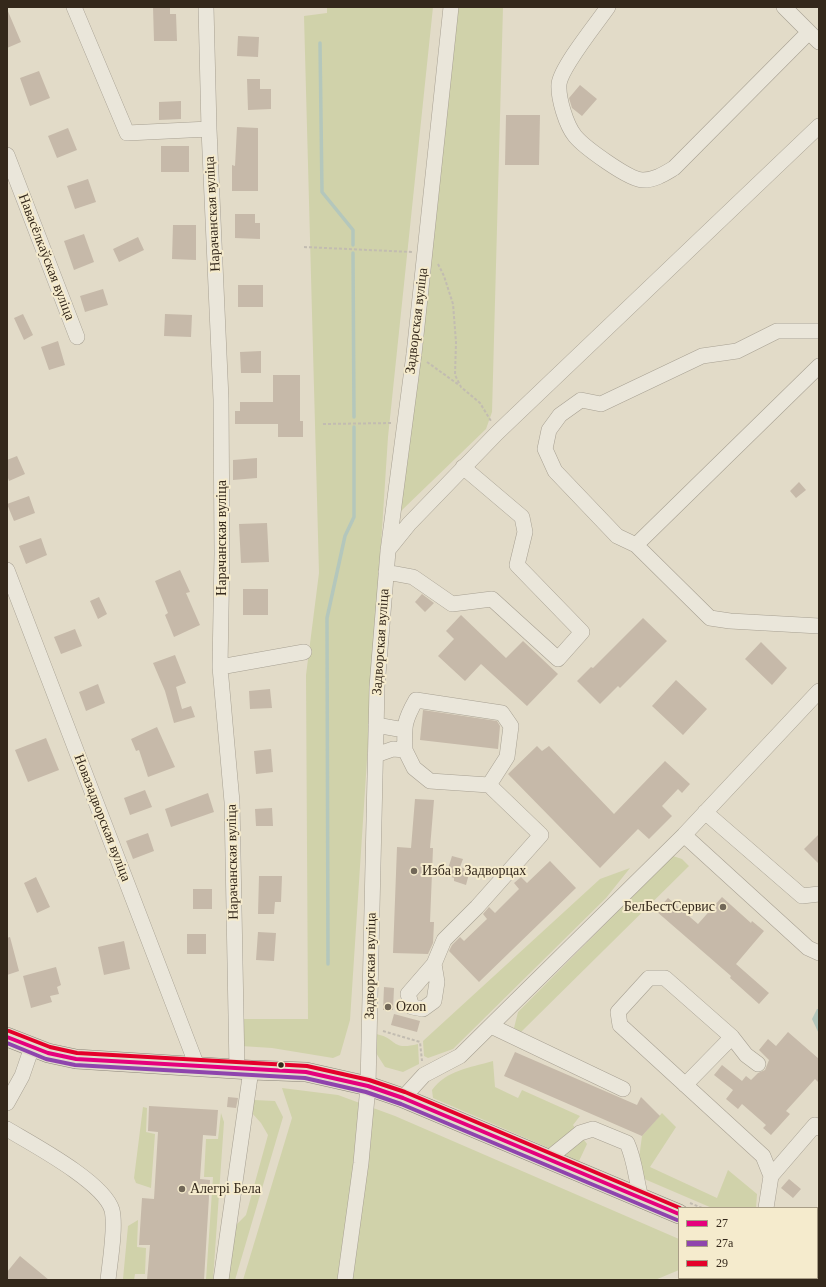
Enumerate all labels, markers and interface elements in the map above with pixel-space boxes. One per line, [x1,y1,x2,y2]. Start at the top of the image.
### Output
street label: Нарачанская вуліца [202,156,224,272]
street label: Навасёлкаўская вуліца [14,191,78,323]
street label: Задворская вуліца [402,267,432,375]
street label: Нарачанская вуліца [214,480,230,596]
street label: Задворская вуліца [369,588,393,696]
street label: Новазадворская вуліца [70,752,134,884]
street label: Нарачанская вуліца [224,804,242,920]
place label: Изба в Задворцах [422,863,526,879]
marker: Изба в Задворцах [409,866,419,876]
place label: БелБестСервис [624,899,715,915]
marker: БелБестСервис [718,902,728,912]
street label: Задворская вуліца [362,912,380,1020]
place label: Ozon [396,999,426,1015]
marker: Ozon [383,1002,393,1012]
unlabelled marker [276,1060,286,1070]
place label: Алегрі Бела [190,1181,261,1197]
marker: Алегрі Бела [177,1184,187,1194]
legend [678,1207,818,1279]
text: 27 [716,1216,728,1230]
text: 27а [716,1236,733,1250]
text: 29 [716,1256,728,1270]

